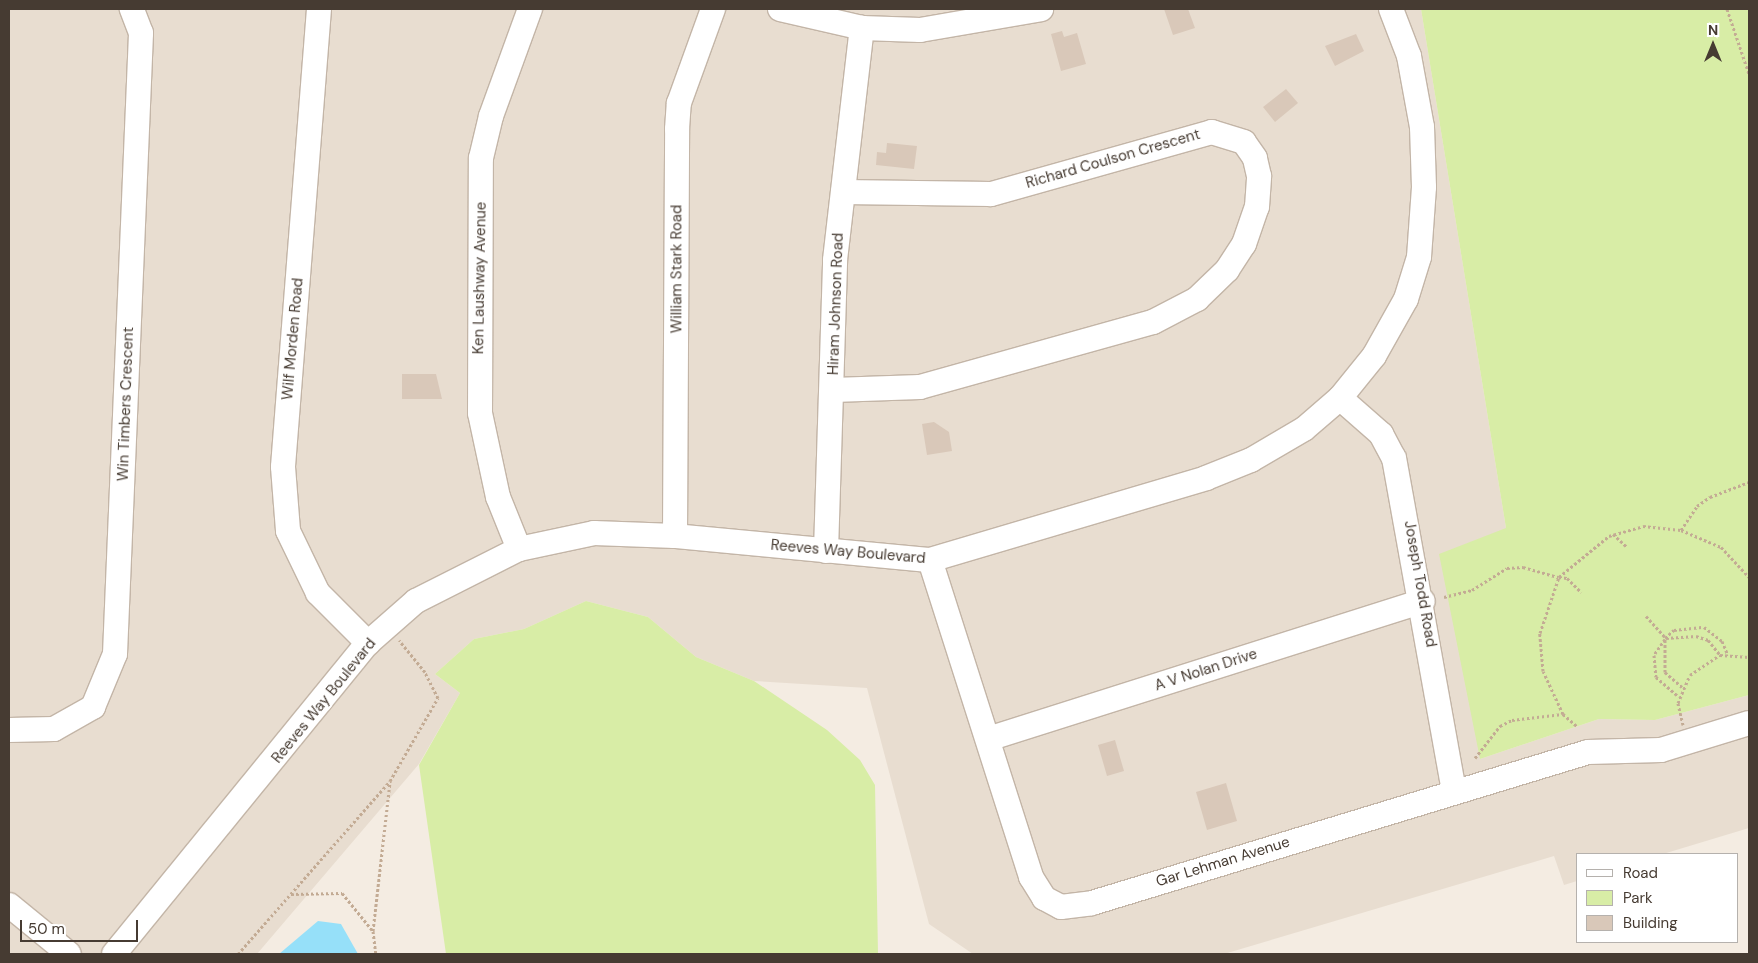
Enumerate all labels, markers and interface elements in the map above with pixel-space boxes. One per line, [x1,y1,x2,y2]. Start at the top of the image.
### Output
north arrow [1688,20,1738,70]
text: N [1708,21,1718,39]
street label: Richard Coulson Crescent [1024,125,1202,193]
street label: Ken Laushway Avenue [470,202,490,354]
street label: William Stark Road [668,205,686,333]
street label: Hiram Johnson Road [825,232,847,376]
street label: Wilf Morden Road [279,277,307,401]
street label: Win Timbers Crescent [114,326,138,482]
street label: Joseph Todd Road [1400,519,1440,649]
street label: Reeves Way Boulevard [770,536,926,568]
street label: Reeves Way Boulevard [268,635,380,767]
street label: A V Nolan Drive [1152,645,1260,695]
street label: Gar Lehman Avenue [1154,833,1292,891]
legend [1576,853,1738,943]
text: Road [1623,863,1658,883]
text: Park [1623,888,1653,908]
scale bar [22,910,140,942]
text: Building [1623,913,1678,933]
text: 50 m [28,919,65,939]

